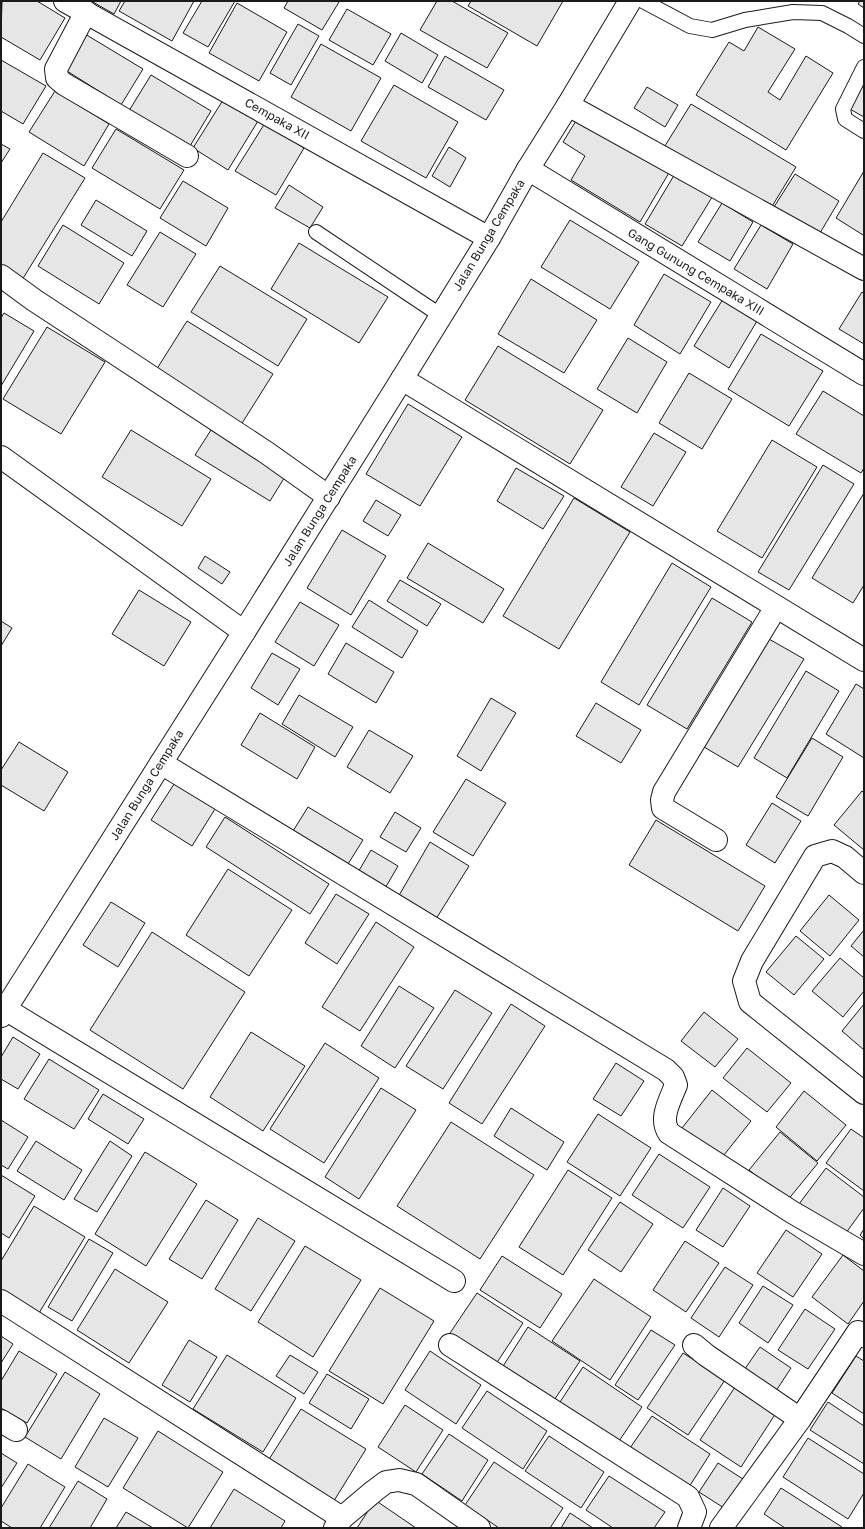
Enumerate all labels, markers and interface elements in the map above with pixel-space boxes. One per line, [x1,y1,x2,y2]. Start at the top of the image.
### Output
street label: Cempaka XII [242,95,312,143]
street label: Jalan Bunga Cempaka [449,176,528,293]
street label: Gang Gunung Cempaka XIII [625,225,767,318]
street label: Jalan Bunga Cempaka [279,453,360,569]
street label: Jalan Bunga Cempaka [106,727,187,843]

